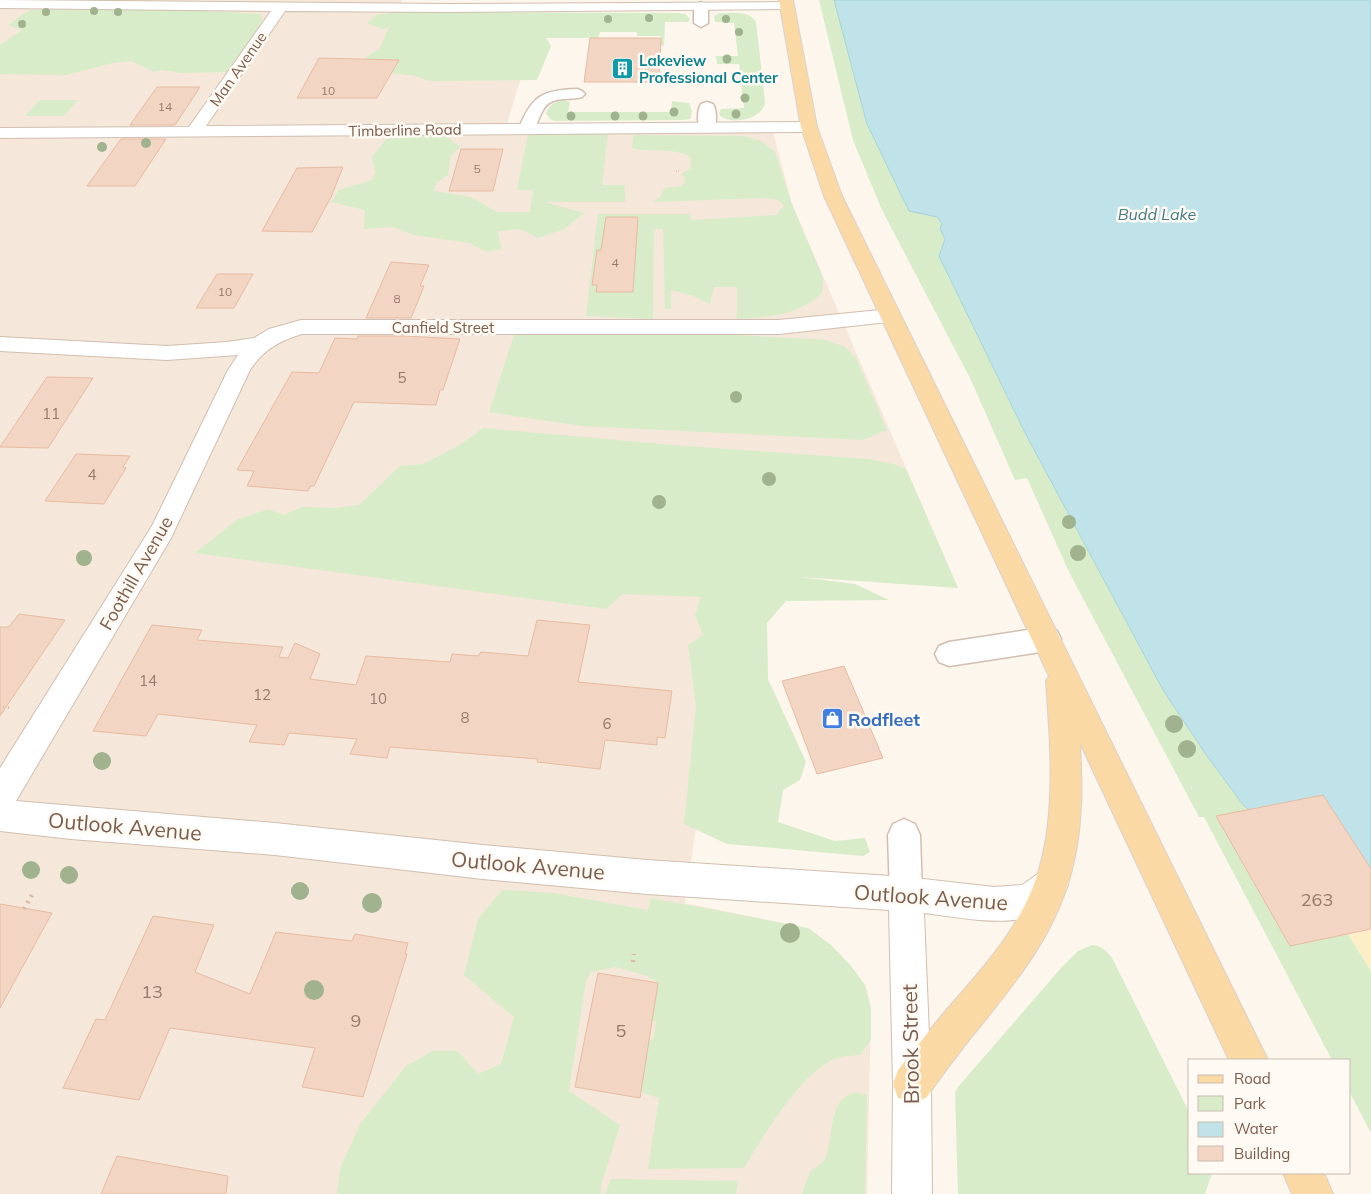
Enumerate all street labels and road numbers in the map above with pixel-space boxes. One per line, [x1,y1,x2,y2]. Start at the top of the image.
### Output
street label: Man Avenue [205,28,271,110]
street label: Timberline Road [348,120,462,140]
street label: Canfield Street [392,318,494,337]
street label: Foothill Avenue [94,512,178,634]
street label: Outlook Avenue [47,806,203,846]
street label: Outlook Avenue [450,845,606,885]
street label: Outlook Avenue [853,879,1009,915]
street label: Brook Street [896,984,924,1104]

